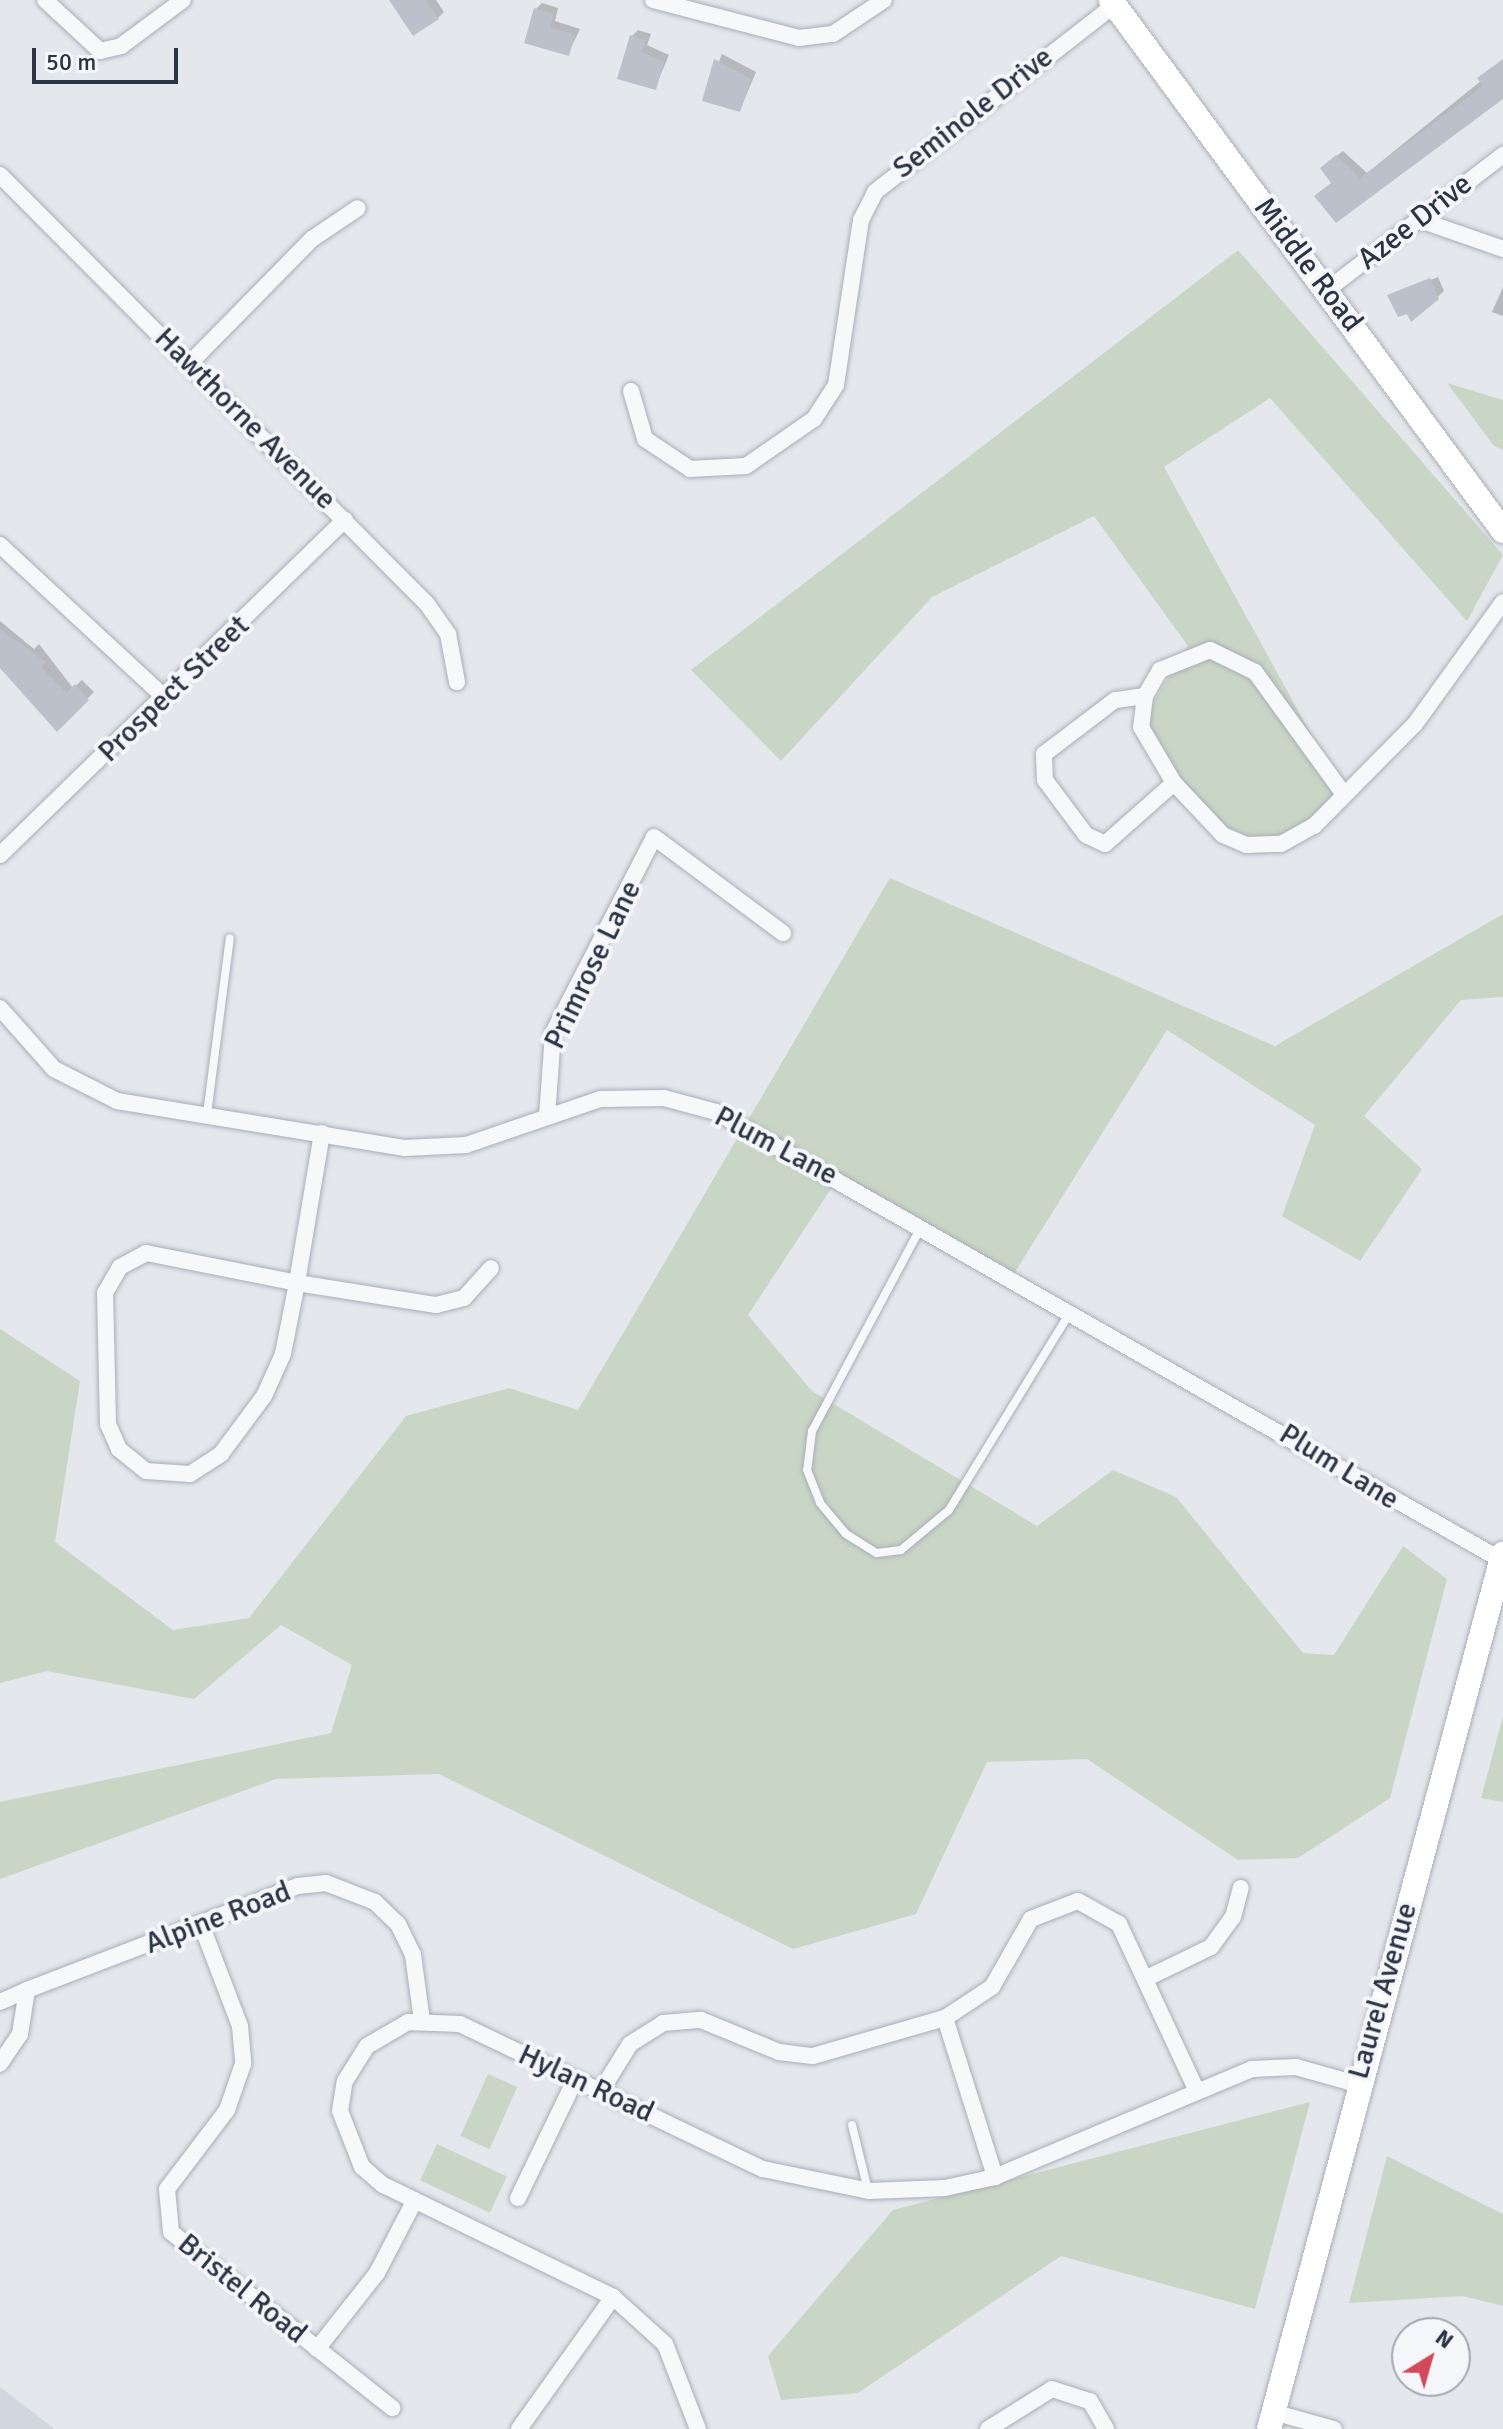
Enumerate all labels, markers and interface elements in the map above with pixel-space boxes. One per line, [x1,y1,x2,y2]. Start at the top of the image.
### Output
scale bar [36,32,182,82]
street label: Seminole Drive [886,39,1060,187]
text: 50 m [46,47,96,77]
street label: Azee Drive [1351,166,1479,278]
street label: Middle Road [1246,191,1370,339]
street label: Hawthorne Avenue [147,321,343,517]
street label: Prospect Street [91,608,257,770]
street label: Primrose Lane [537,875,649,1055]
street label: Plum Lane [708,1099,844,1193]
street label: Plum Lane [1272,1416,1406,1518]
street label: Alpine Road [140,1874,296,1962]
street label: Laurel Avenue [1341,1899,1425,2083]
street label: Hylan Road [512,2037,660,2131]
street label: Bristel Road [170,2226,314,2352]
north arrow [1391,2317,1471,2397]
text: N [1430,2324,1459,2354]

